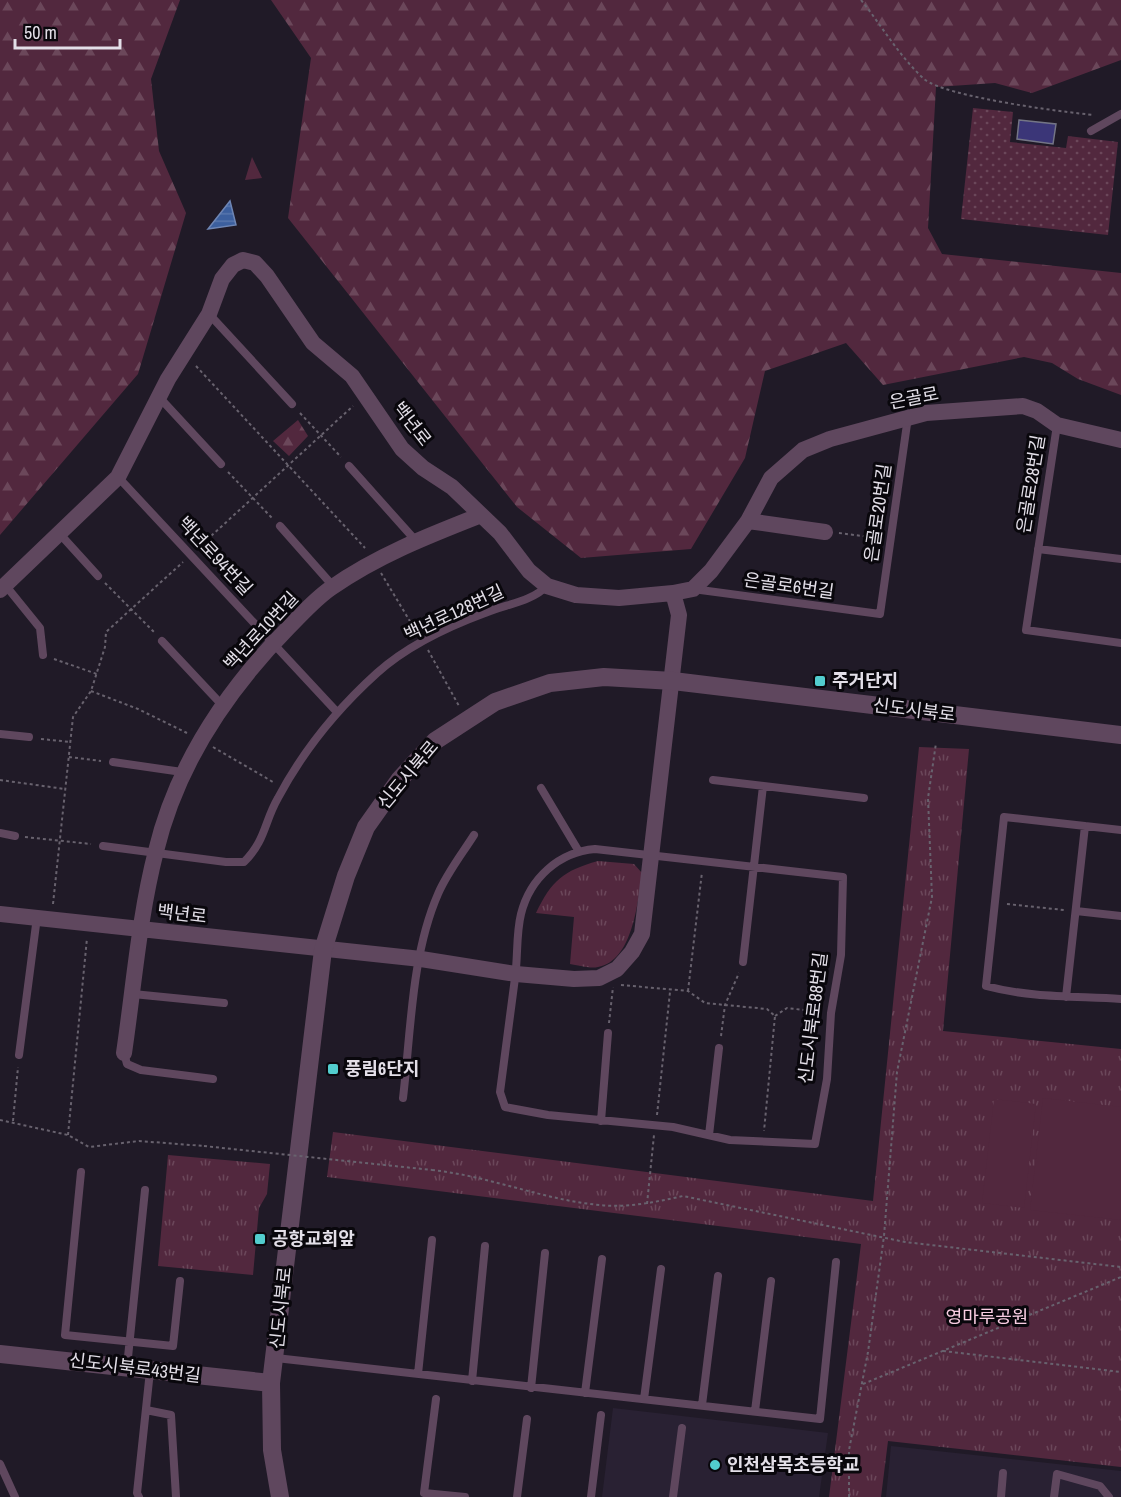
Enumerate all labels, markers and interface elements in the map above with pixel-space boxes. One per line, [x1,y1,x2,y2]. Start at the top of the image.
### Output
scale bar [15,12,120,50]
text: 50 m [24,20,57,45]
street label: 은골로 [887,380,941,415]
street label: 백년로 [387,396,438,451]
street label: 은골로28번길 [1010,433,1051,535]
street label: 은골로20번길 [858,462,897,564]
street label: 백년로94번길 [172,511,258,600]
street label: 은골로6번길 [742,567,836,604]
street label: 백년로128번길 [400,579,508,647]
street label: 백년로10번길 [218,586,304,675]
place label: 주거단지 [832,668,898,693]
marker: 주거단지 [813,674,827,688]
street label: 신도시북로 [871,692,957,727]
street label: 신도시북로 [371,735,444,814]
street label: 백년로 [156,898,208,929]
street label: 신도시북로88번길 [792,951,833,1085]
place label: 풍림6단지 [345,1056,419,1081]
marker: 풍림6단지 [326,1062,340,1076]
place label: 공항교회앞 [272,1226,355,1251]
marker: 공항교회앞 [253,1232,267,1246]
street label: 신도시북로 [264,1265,297,1350]
park label: 영마루공원 [946,1304,1028,1329]
street label: 신도시북로43번길 [68,1347,202,1388]
place label: 인천삼목초등학교 [727,1452,859,1477]
marker: 인천삼목초등학교 [708,1458,722,1472]

